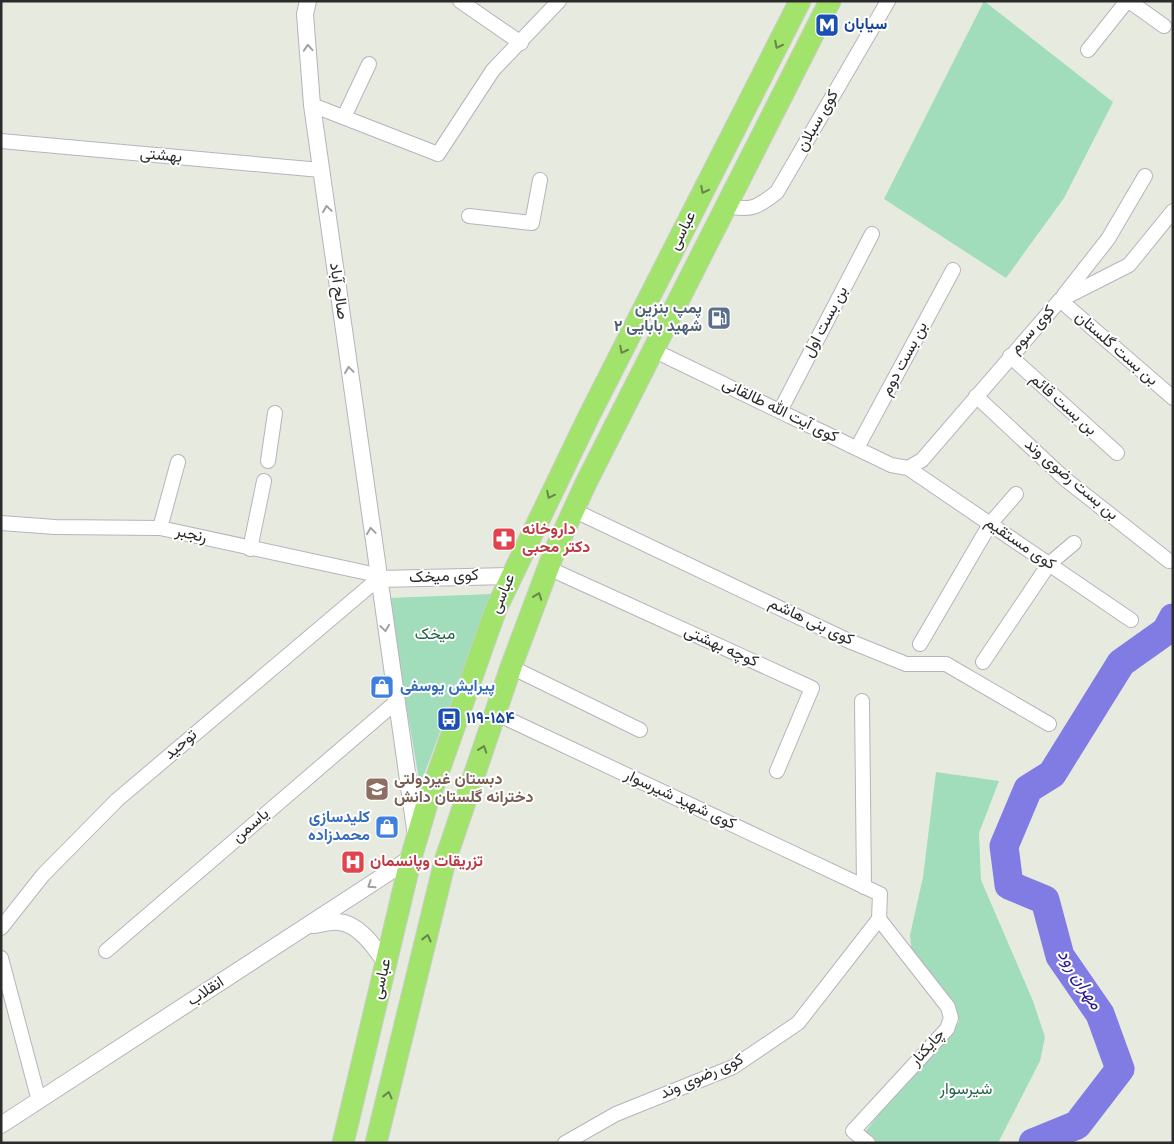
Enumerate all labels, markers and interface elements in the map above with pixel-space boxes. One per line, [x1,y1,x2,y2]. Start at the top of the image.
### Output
metro station icon: سیابان [814,12,840,38]
place label: سیابان [844,15,888,35]
one-way arrow [774,39,784,48]
one-way arrow [303,43,314,51]
street label: کوی سبلان [792,87,844,155]
street label: بهشتی [139,144,183,168]
one-way arrow [700,184,710,193]
one-way arrow [322,205,332,213]
street label: عباسى [665,208,701,254]
street label: صالح آباد [324,261,352,321]
street label: بن بست اول [799,283,853,361]
place label: پمپ بنزین شهید بابایی ۲ [614,299,702,337]
street label: کوی سوم [1006,302,1060,358]
fuel station icon: پمپ بنزین شهید بابایی ۲ [706,305,732,331]
street label: بن بست گلستان [1070,307,1162,391]
street label: بن بست دوم [877,318,933,400]
one-way arrow [619,345,629,354]
one-way arrow [344,366,355,374]
street label: بن بست قائم [1025,370,1101,440]
street label: کوی آیت الله طالقانی [719,373,842,448]
street label: بن بست رضوی وند [1020,435,1122,525]
one-way arrow [546,490,556,499]
street label: کوی مستقیم [981,513,1059,575]
place label: داروخانه دکتر محبی [522,520,590,558]
street label: رنجبر [172,521,209,548]
pharmacy icon: داروخانه دکتر محبی [491,526,517,552]
one-way arrow [366,527,377,535]
street label: کوی میخک [409,566,479,588]
street label: عباسى [486,571,520,617]
one-way arrow [532,592,542,600]
street label: کوی بنی هاشم [765,594,857,650]
street label: کوچه بهشتی [681,622,761,672]
one-way arrow [379,624,390,632]
park label: میخک [415,625,455,645]
shop icon: پیرایش یوسفی [369,674,395,700]
place label: پیرایش یوسفی [400,677,495,697]
bus stop icon: ۱۱۹-۱۵۴ [436,706,462,732]
place label: ۱۱۹-۱۵۴ [466,709,515,729]
street label: توحید [160,725,202,765]
one-way arrow [477,745,487,753]
street label: کوی شهید شیرسوار [620,765,739,835]
place label: دبستان غیردولتی دخترانه گلستان دانش [394,770,534,808]
school or university icon: دبستان غیردولتی دخترانه گلستان دانش [364,776,390,802]
street label: یاسمن [228,805,274,847]
place label: کلیدسازی محمدزاده [308,808,370,846]
shop icon: کلیدسازی محمدزاده [374,814,400,840]
hospital icon: تزریقات وپانسمان [340,849,366,875]
place label: تزریقات وپانسمان [370,852,483,872]
one-way arrow [367,878,376,888]
one-way arrow [421,934,431,942]
water label: مهران رود [1051,945,1107,1015]
street label: عباسى [368,957,396,1001]
street label: انقلاب [184,973,228,1011]
street label: چایکنار [905,1025,950,1071]
street label: کوی رضوی وند [657,1050,747,1104]
park label: شیرسوار [939,1080,992,1100]
one-way arrow [382,1091,393,1100]

